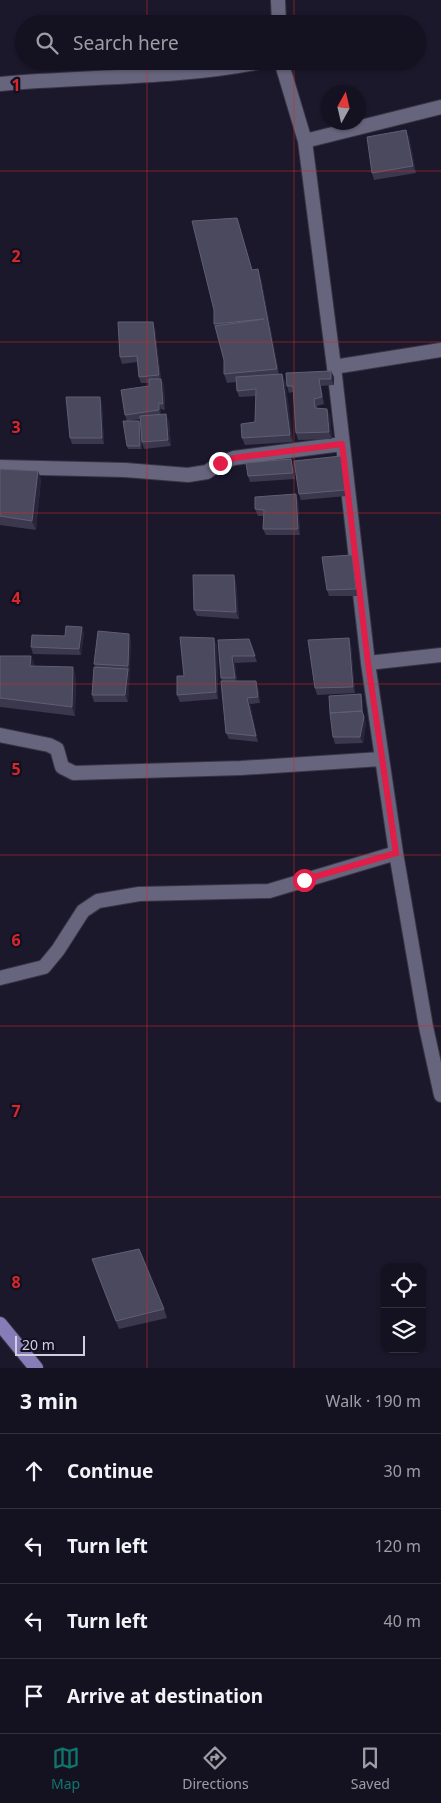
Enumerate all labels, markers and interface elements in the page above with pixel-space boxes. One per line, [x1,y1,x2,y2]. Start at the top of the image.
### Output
search box [15,15,426,70]
icon: search [33,29,61,57]
text: Search here [73,30,179,56]
text: 1 [11,74,21,96]
north arrow [321,85,366,130]
text: 2 [11,245,21,267]
text: 3 [11,416,21,438]
route end [209,452,232,475]
text: 4 [11,587,21,609]
text: 5 [11,758,21,780]
route start [293,869,316,892]
text: 6 [11,929,21,951]
text: 7 [11,1100,21,1122]
map controls [381,1263,426,1353]
button: locate [381,1263,426,1308]
text: 8 [11,1271,21,1293]
button: layers [381,1308,426,1353]
scale bar [15,1333,85,1356]
text: 20 m [22,1335,55,1354]
text: 3 min [20,1387,78,1415]
text: Walk · 190 m [326,1390,421,1412]
icon: ahead [20,1457,48,1485]
text: Continue [67,1458,153,1484]
text: 30 m [384,1460,421,1482]
icon: left [20,1532,48,1560]
text: Turn left [67,1533,148,1559]
text: 120 m [374,1535,421,1557]
icon: left [20,1607,48,1635]
text: Turn left [67,1608,148,1634]
text: 40 m [384,1610,421,1632]
icon: arrive [20,1682,48,1710]
text: Arrive at destination [67,1683,263,1709]
tab: Map [51,1744,80,1793]
tab: Directions [182,1744,249,1793]
tab: Saved [351,1744,390,1793]

